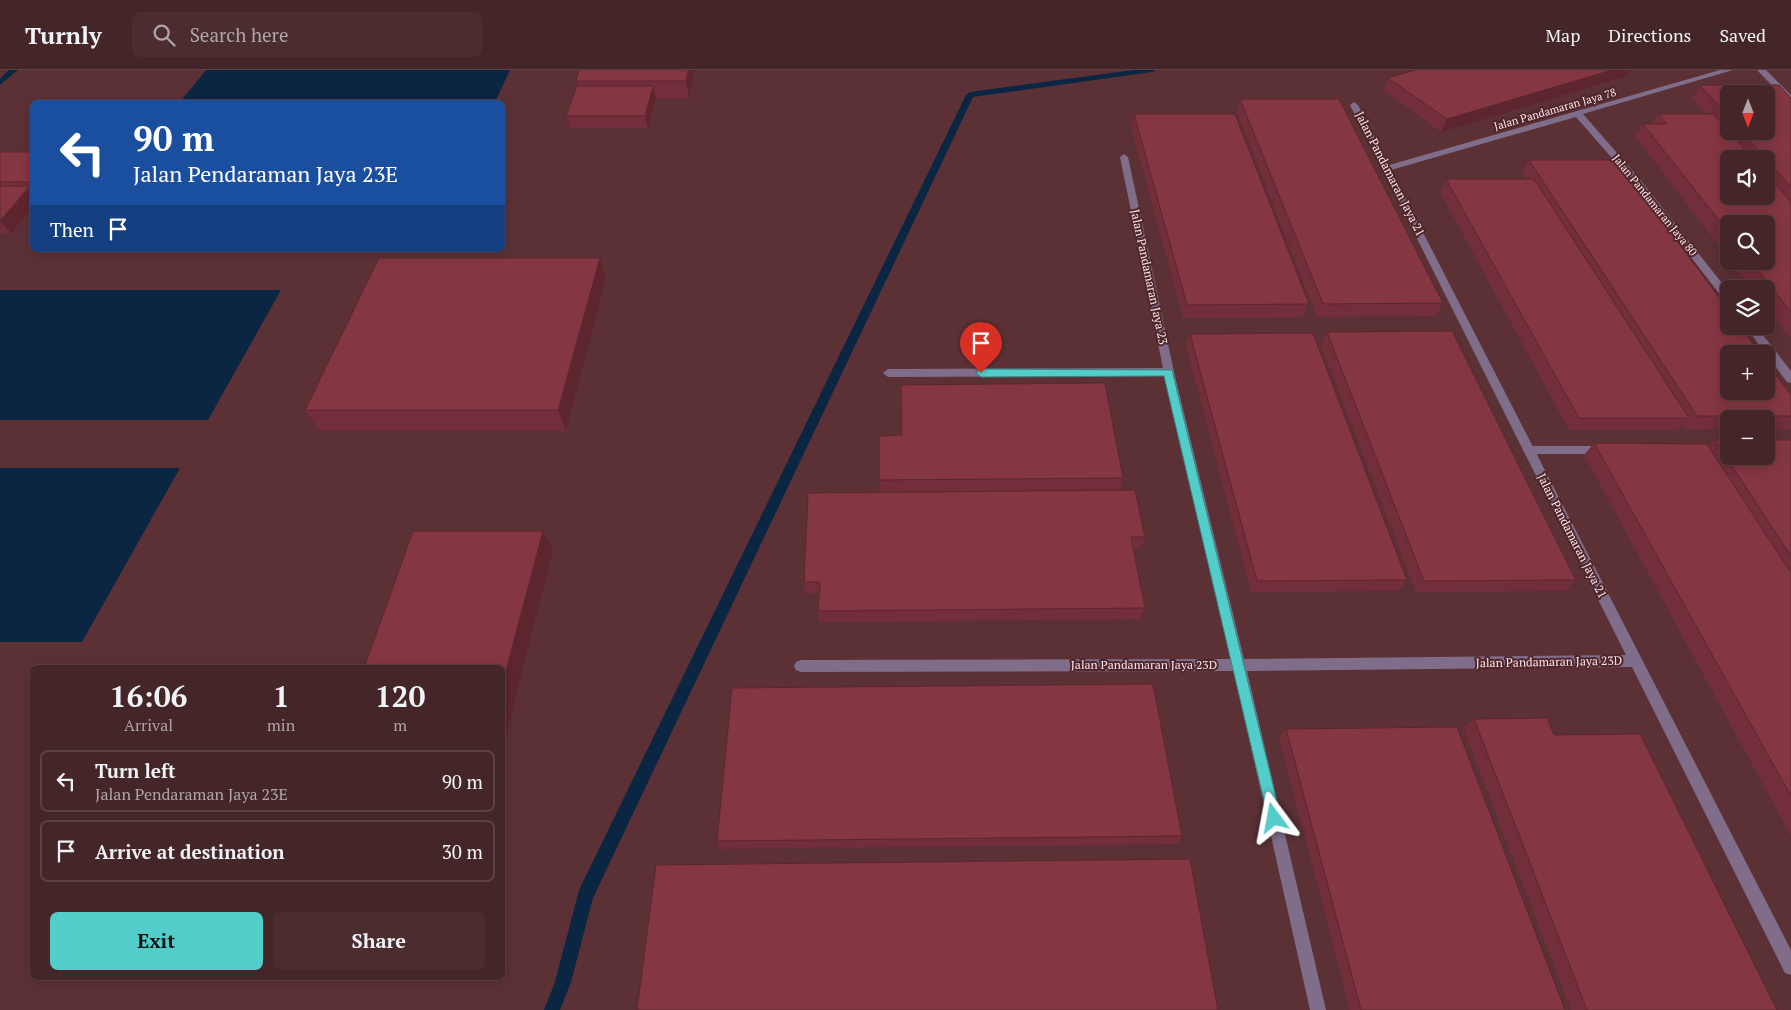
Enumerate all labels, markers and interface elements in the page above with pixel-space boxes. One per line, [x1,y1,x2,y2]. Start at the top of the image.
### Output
search box [132,12,482,57]
text: Turnly [25,19,102,51]
icon: search [150,21,178,49]
text: Search here [190,22,288,47]
text: Map [1545,23,1580,47]
text: Directions [1608,23,1691,47]
text: Saved [1719,23,1766,47]
street label: Jalan Pandamaran Jaya 78 [1492,85,1618,133]
north arrow [1720,85,1775,140]
map controls [1720,85,1775,465]
street label: Jalan Pandamaran Jaya 21 [1352,109,1428,239]
text: 90 m [133,115,214,161]
icon: left [50,120,115,185]
button: sound [1720,150,1775,205]
street label: Jalan Pandamaran Jaya 80 [1610,151,1700,259]
text: Jalan Pendaraman Jaya 23E [133,159,398,188]
street label: Jalan Pandamaran Jaya 23 [1128,208,1171,346]
icon: arrive [104,215,132,243]
button: search [1720,215,1775,270]
text: Then [50,217,94,242]
button: layers [1720,280,1775,335]
pin [960,322,1002,373]
icon: arrive [967,329,995,357]
button: + [1720,345,1775,400]
button: − [1720,410,1775,465]
street label: Jalan Pandamaran Jaya 21 [1534,471,1610,601]
street label: Jalan Pandamaran Jaya 23D [1476,653,1622,670]
street label: Jalan Pandamaran Jaya 23D [1071,657,1217,672]
text: 16:06 [109,676,188,716]
text: 1 [273,676,290,716]
text: 120 [375,676,426,716]
text: Arrival [124,714,173,736]
text: min [267,714,295,736]
text: m [393,714,407,736]
text: Turn left [95,758,176,783]
icon: left [52,767,80,795]
text: 90 m [442,769,483,794]
text: Jalan Pendaraman Jaya 23E [95,783,288,805]
position arrow [1247,791,1299,843]
icon: arrive [52,837,80,865]
text: Arrive at destination [95,839,284,864]
text: 30 m [442,839,483,864]
button: Exit [50,912,263,970]
button: Share [273,912,485,970]

